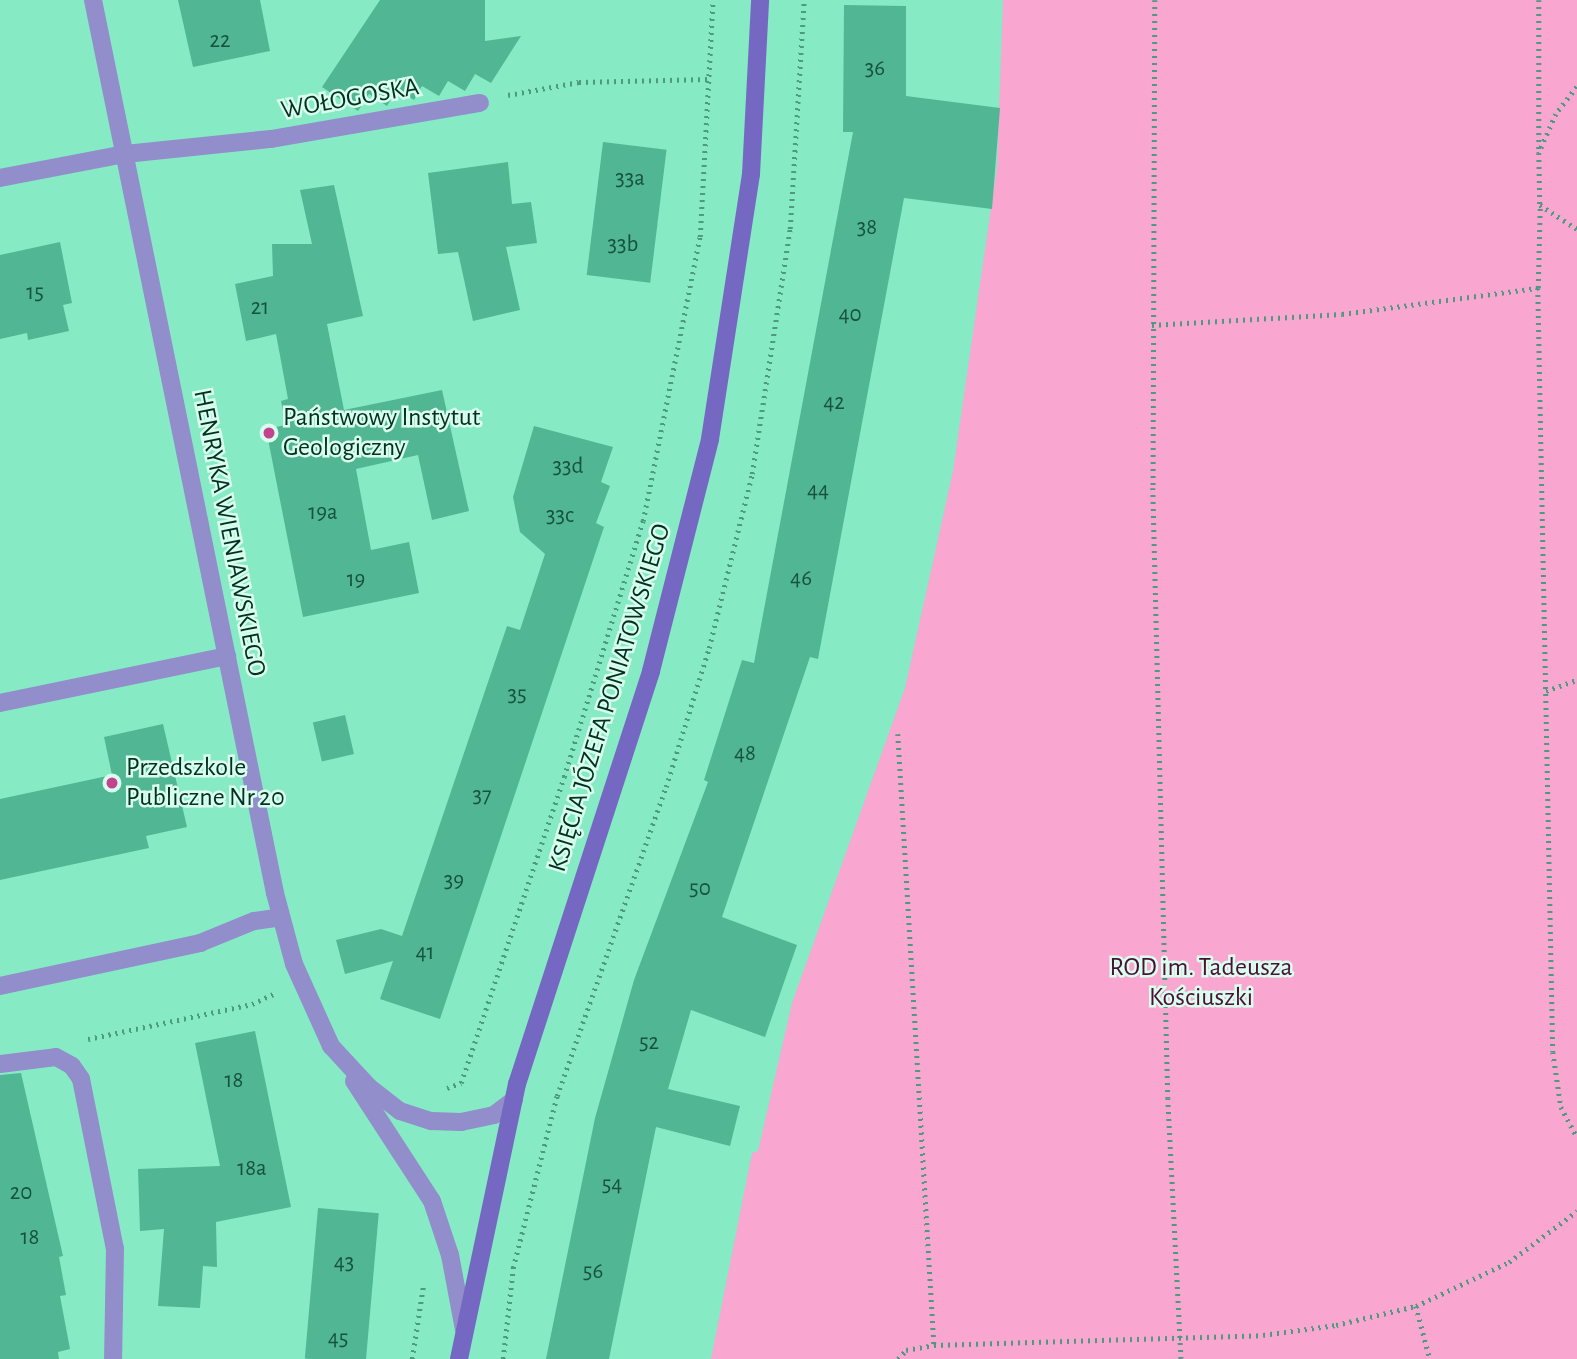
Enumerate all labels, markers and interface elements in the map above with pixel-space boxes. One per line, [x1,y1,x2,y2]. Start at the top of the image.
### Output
house number: 22 [210,27,230,55]
house number: 36 [865,55,885,83]
street label: WOŁOGOSKA [279,72,421,126]
house number: 33a [615,165,645,193]
house number: 38 [857,214,877,242]
house number: 33b [608,231,638,259]
house number: 15 [26,279,44,307]
house number: 21 [251,294,269,322]
house number: 40 [838,301,862,329]
street label: HENRYKA WIENIAWSKIEGO [186,387,272,679]
house number: 42 [823,389,845,417]
place label: Państwowy Instytut Geologiczny [283,402,480,464]
marker: Państwowy Instytut Geologiczny [261,425,277,441]
house number: 33d [553,453,583,481]
house number: 44 [807,477,829,505]
house number: 19a [308,499,338,527]
house number: 33c [546,502,574,530]
street label: KSIĘCIA JÓZEFA PONIATOWSKIEGO [542,520,678,876]
house number: 46 [790,565,812,593]
house number: 19 [347,566,365,594]
house number: 35 [507,681,527,709]
house number: 48 [734,740,756,768]
place label: Przedszkole Publiczne Nr 20 [126,752,285,814]
marker: Przedszkole Publiczne Nr 20 [104,775,120,791]
house number: 37 [472,782,492,810]
house number: 39 [444,867,464,895]
house number: 50 [689,875,711,903]
house number: 41 [416,939,434,967]
park label: ROD im. Tadeusza Kościuszki [1109,952,1293,1014]
house number: 52 [639,1029,659,1057]
house number: 18 [225,1067,243,1095]
house number: 18a [237,1155,267,1183]
house number: 54 [602,1171,622,1199]
house number: 20 [10,1179,32,1207]
house number: 18 [21,1224,39,1252]
house number: 43 [334,1249,354,1277]
house number: 56 [583,1258,603,1286]
house number: 45 [328,1325,348,1353]

